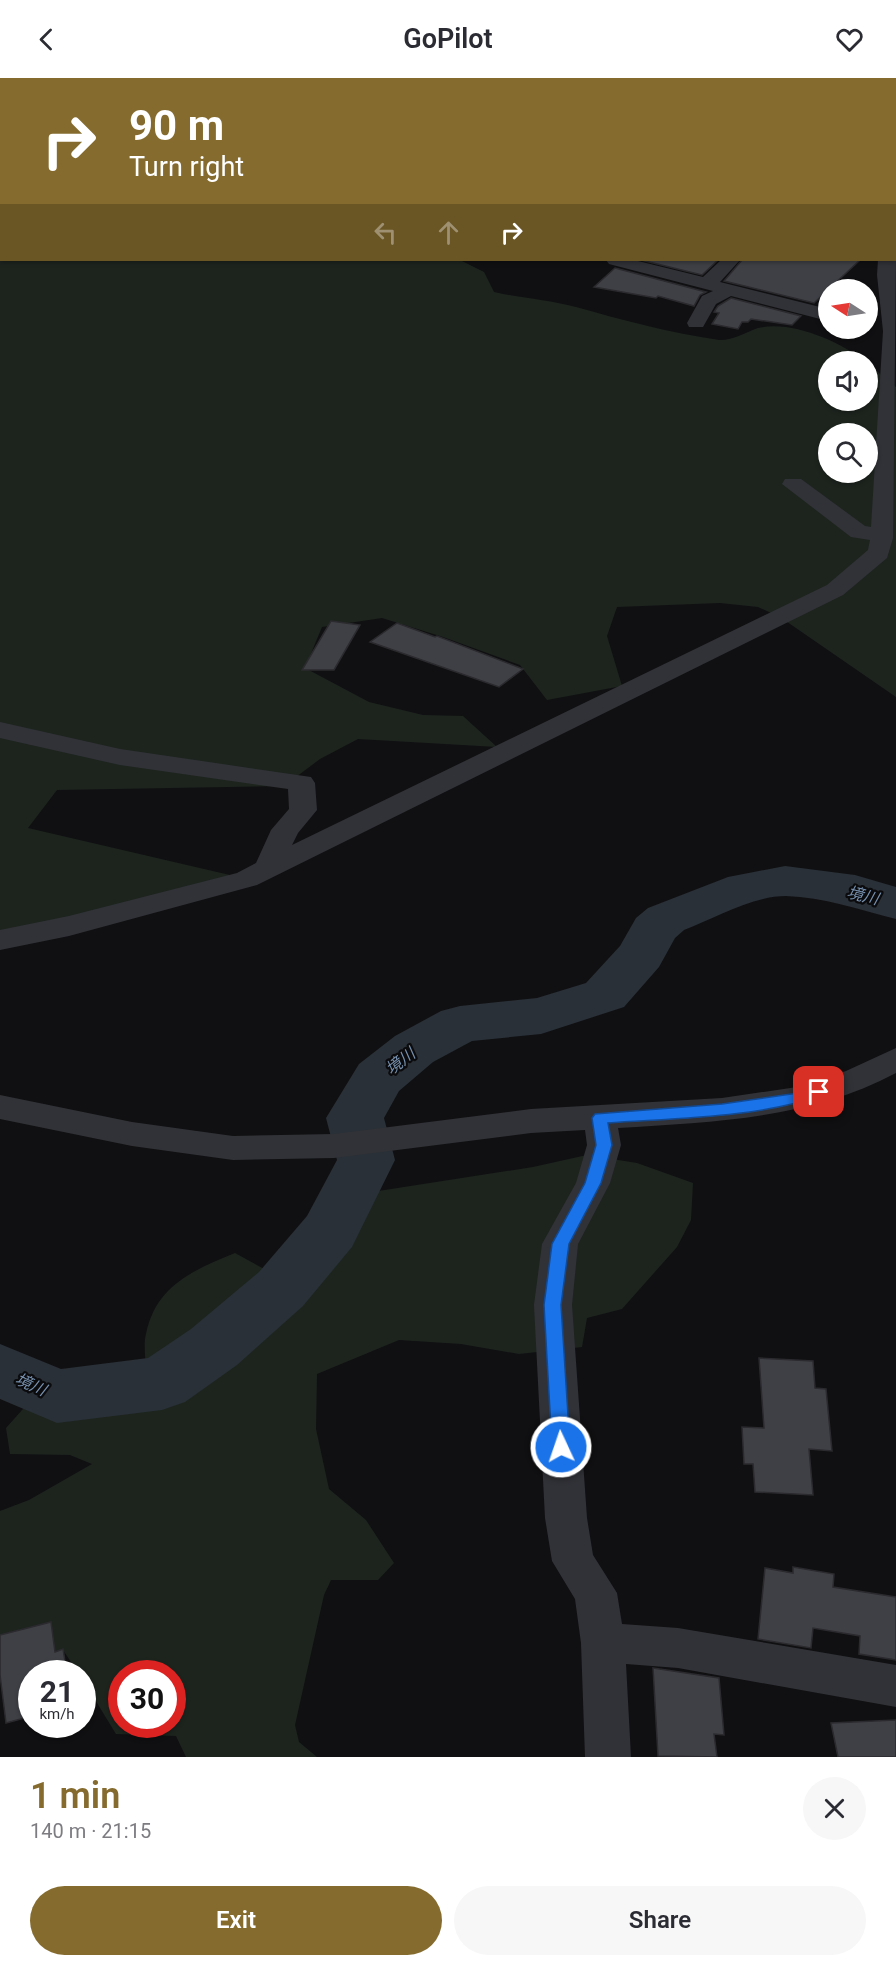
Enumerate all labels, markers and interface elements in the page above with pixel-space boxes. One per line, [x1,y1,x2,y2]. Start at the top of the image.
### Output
icon: back [30,23,63,56]
text: GoPilot [403,23,493,55]
icon: heart [833,23,866,56]
text: 90 m [129,101,224,150]
icon: right [30,102,108,180]
text: Turn right [129,151,244,183]
icon: left [369,216,402,249]
icon: ahead [432,216,465,249]
icon: right [495,216,528,249]
north arrow [818,279,878,339]
map controls [818,279,878,483]
button: sound [818,351,878,411]
button: search [818,423,878,483]
water label: 境川 [845,882,883,909]
water label: 境川 [382,1043,420,1079]
pin [793,1066,844,1117]
icon: arrive [802,1075,835,1108]
water label: 境川 [12,1369,51,1400]
position arrow [529,1415,593,1479]
speed limit sign: 30 [108,1660,186,1738]
text: 21 [40,1674,74,1709]
text: km/h [39,1705,75,1723]
text: 1 min [30,1775,120,1817]
button: close [803,1777,866,1840]
text: 140 m · 21:15 [30,1819,151,1843]
button: Exit [30,1886,442,1955]
button: Share [454,1886,866,1955]

